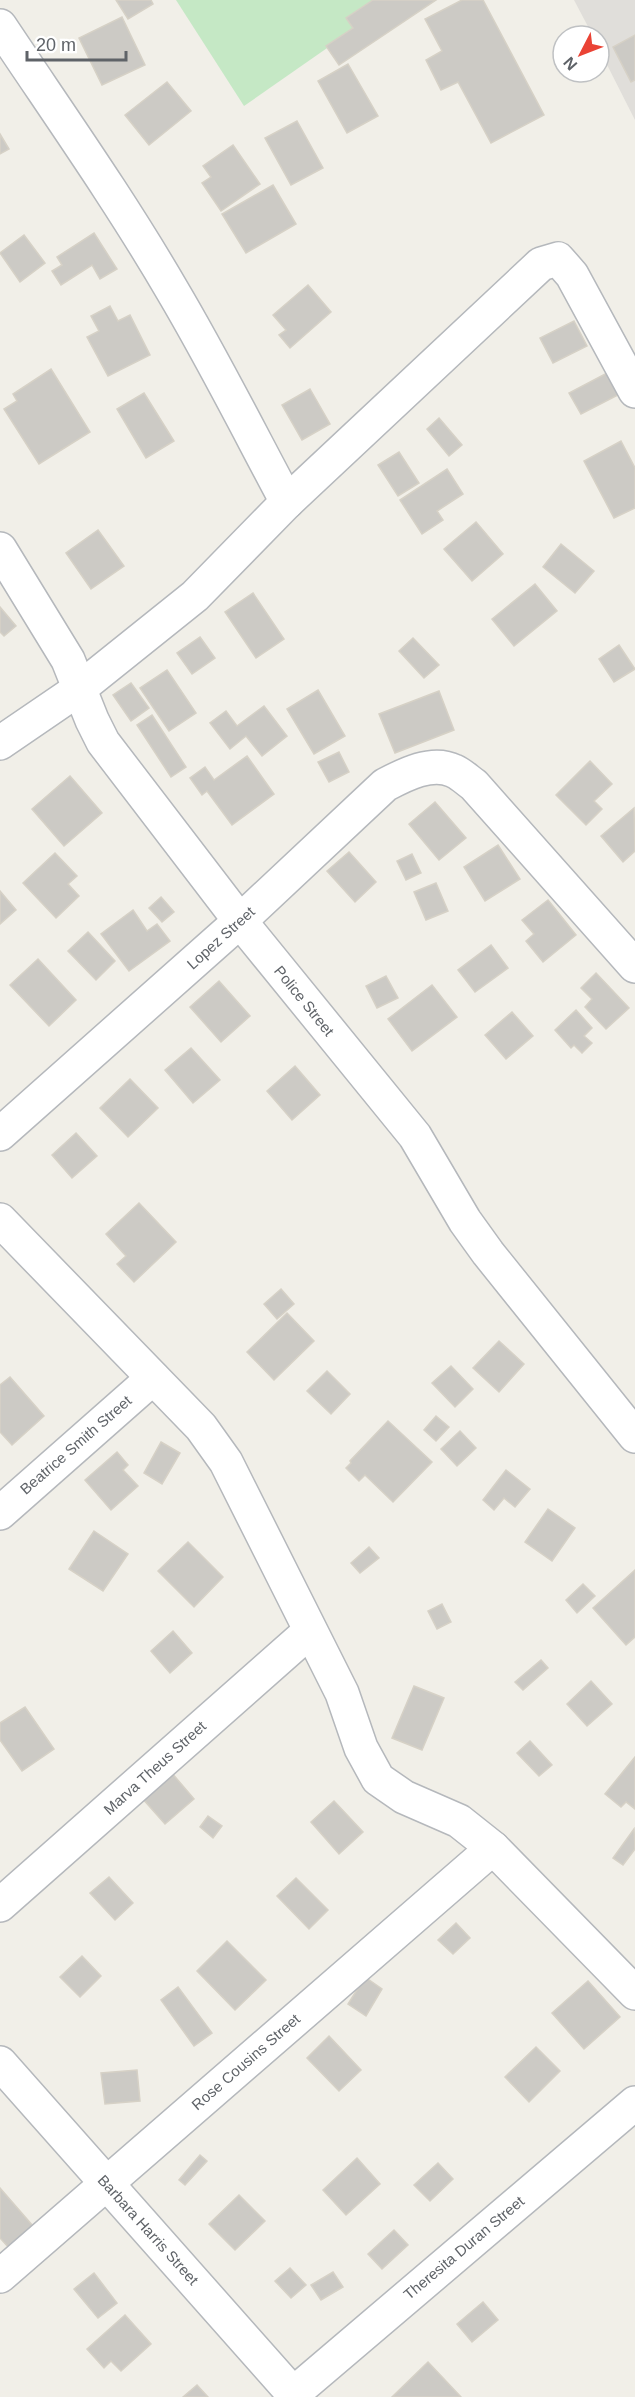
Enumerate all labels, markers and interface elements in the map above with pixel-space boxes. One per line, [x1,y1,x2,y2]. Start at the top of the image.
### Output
scale bar [27,24,126,62]
north arrow [551,24,611,84]
text: 20 m [36,35,76,55]
text: N [560,54,580,74]
street label: Lopez Street [183,902,259,972]
street label: Police Street [271,962,338,1040]
street label: Beatrice Smith Street [17,1391,135,1498]
street label: Marva Theus Street [100,1717,210,1818]
street label: Rose Cousins Street [188,2010,304,2113]
street label: Barbara Harris Street [95,2171,203,2289]
street label: Theresita Duran Street [400,2192,528,2303]

